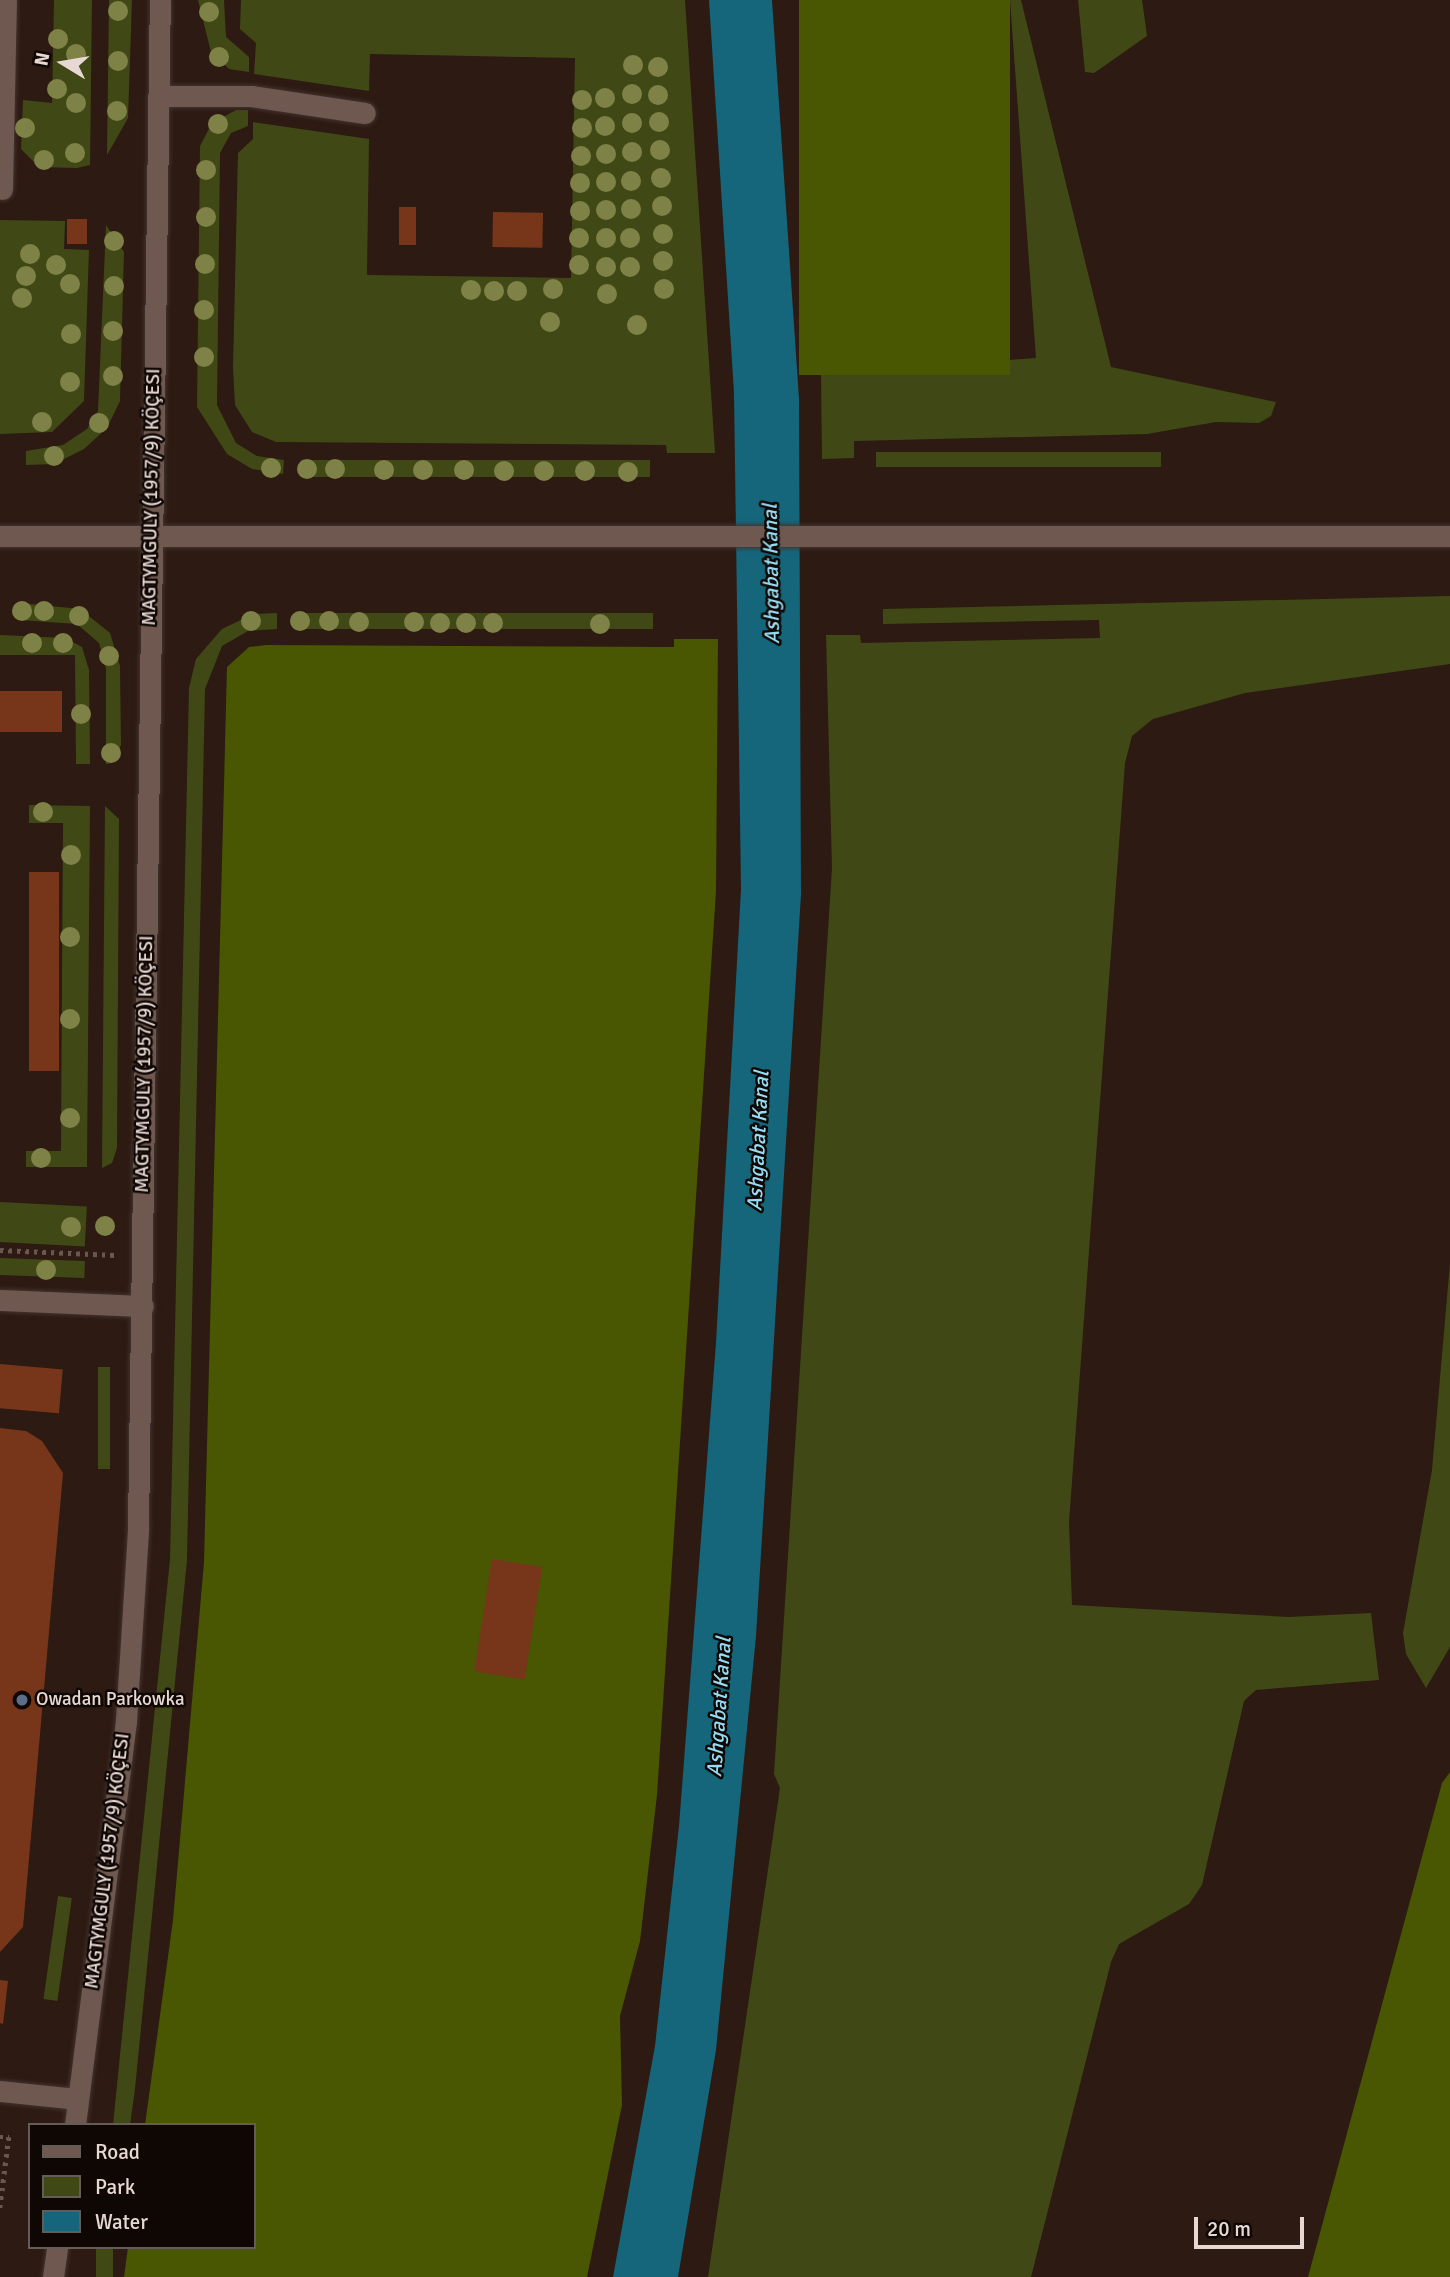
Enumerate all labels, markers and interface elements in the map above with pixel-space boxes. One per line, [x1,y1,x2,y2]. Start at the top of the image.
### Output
north arrow [28,28,98,98]
text: N [29,50,55,68]
street label: MAGTYMGULY (1957/9) KÖÇESI [138,368,166,626]
water label: Ashgabat Kanal [757,504,785,644]
street label: MAGTYMGULY (1957/9) KÖÇESI [131,935,159,1193]
water label: Ashgabat Kanal [742,1070,774,1212]
water label: Ashgabat Kanal [702,1636,736,1778]
place label: Owadan Parkowka [36,1689,185,1711]
marker: Owadan Parkowka [14,1692,30,1708]
street label: MAGTYMGULY (1957/9) KÖÇESI [81,1732,135,1990]
legend [28,2123,256,2249]
text: Road [95,2139,140,2165]
text: Park [95,2174,135,2200]
scale bar [1198,2204,1308,2248]
text: Water [95,2209,148,2235]
text: 20 m [1207,2216,1251,2242]

